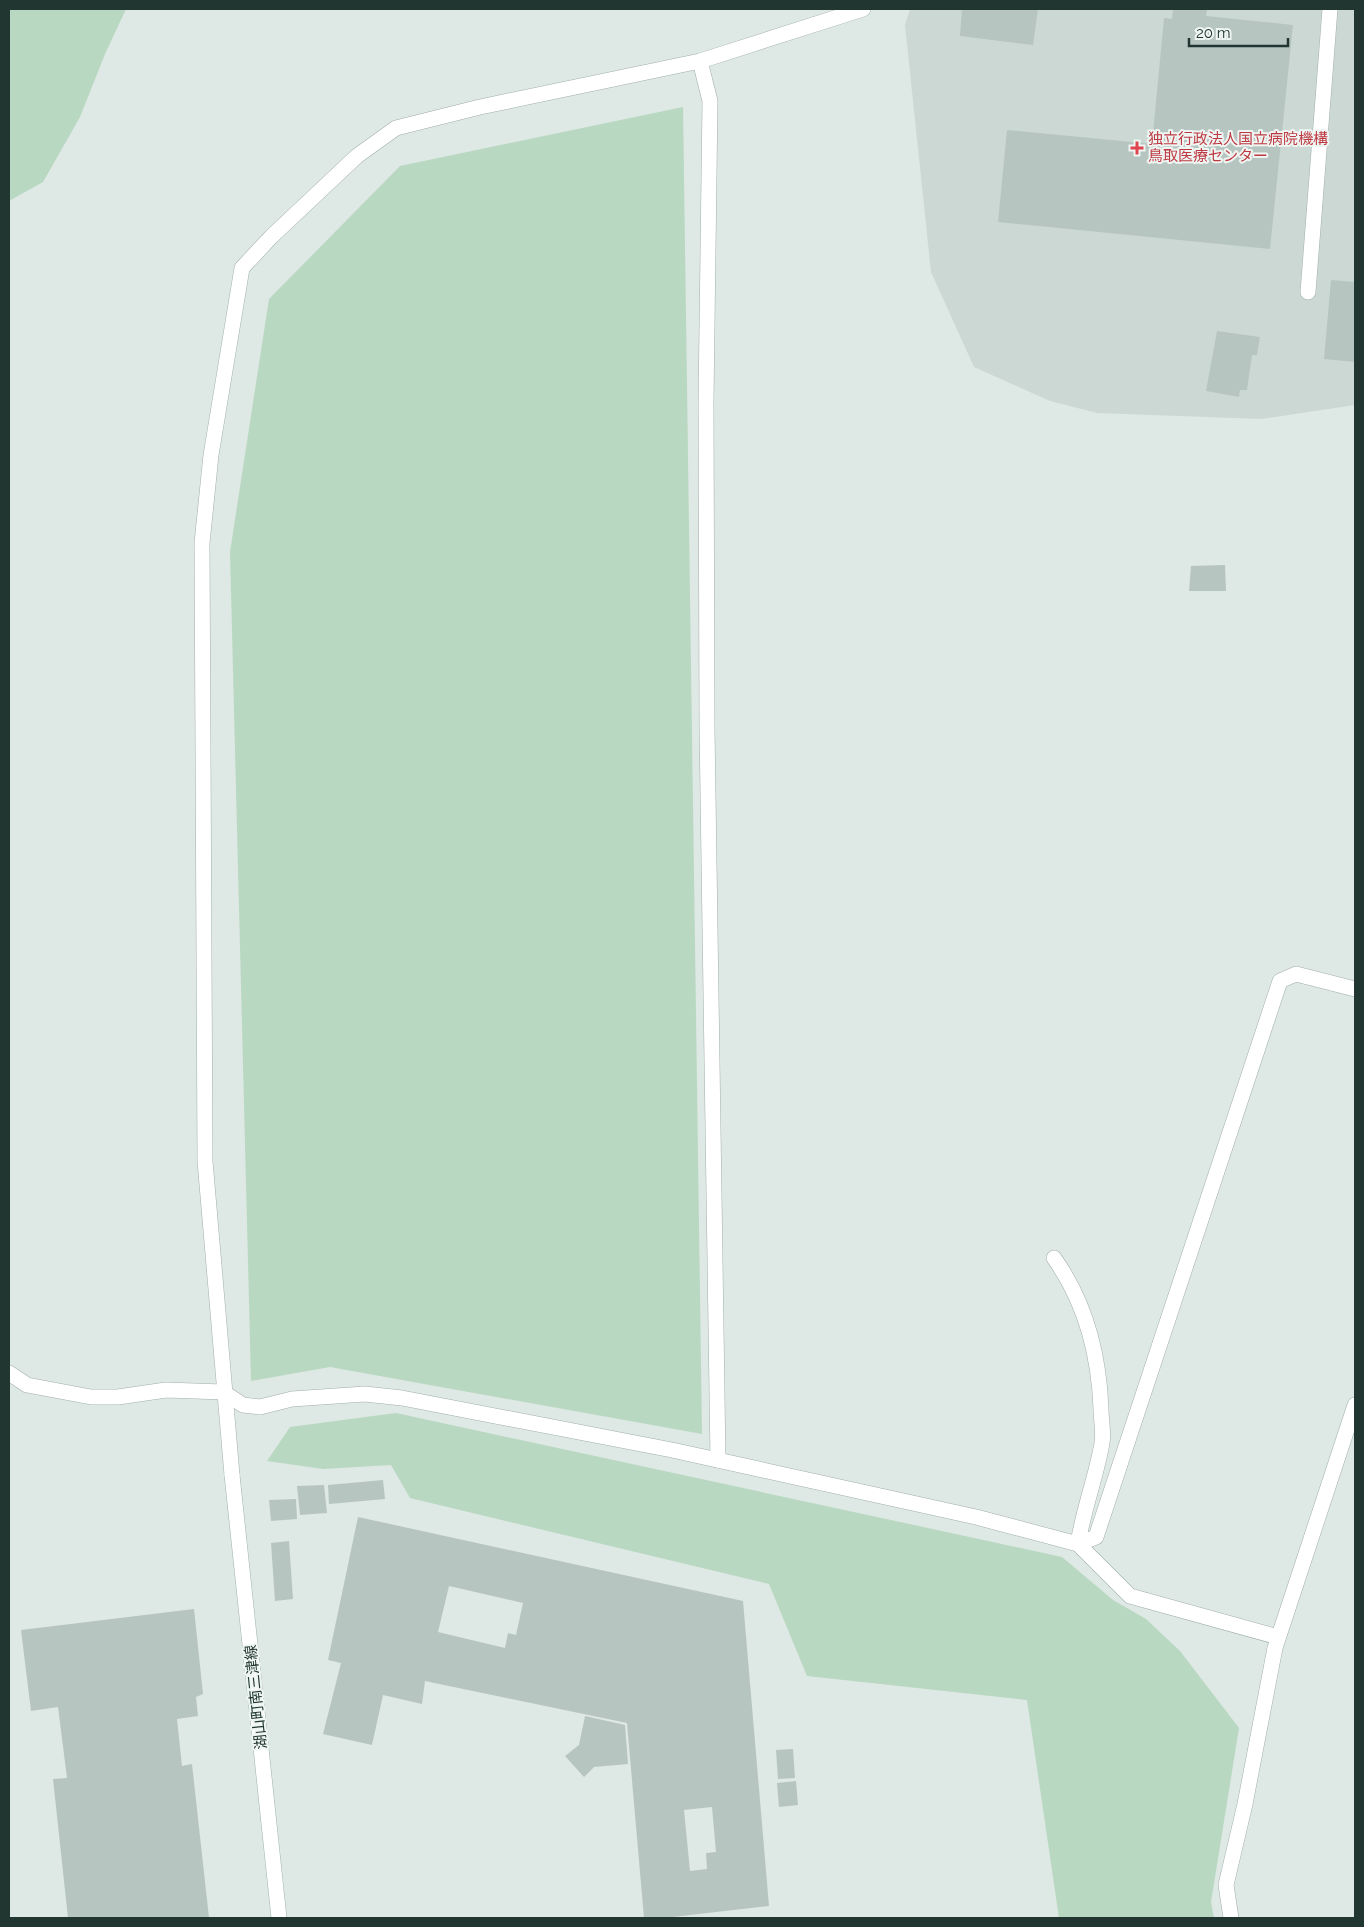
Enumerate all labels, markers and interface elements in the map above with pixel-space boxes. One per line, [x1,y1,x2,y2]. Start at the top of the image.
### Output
scale bar [1189,15,1288,47]
text: 20 m [1196,24,1231,42]
place label: 独立行政法人国立病院機構 鳥取医療センター [1148,130,1328,165]
marker: 独立行政法人国立病院機構 鳥取医療センター [1130,141,1144,155]
street label: 湖山町南三津線 [242,1644,270,1750]

